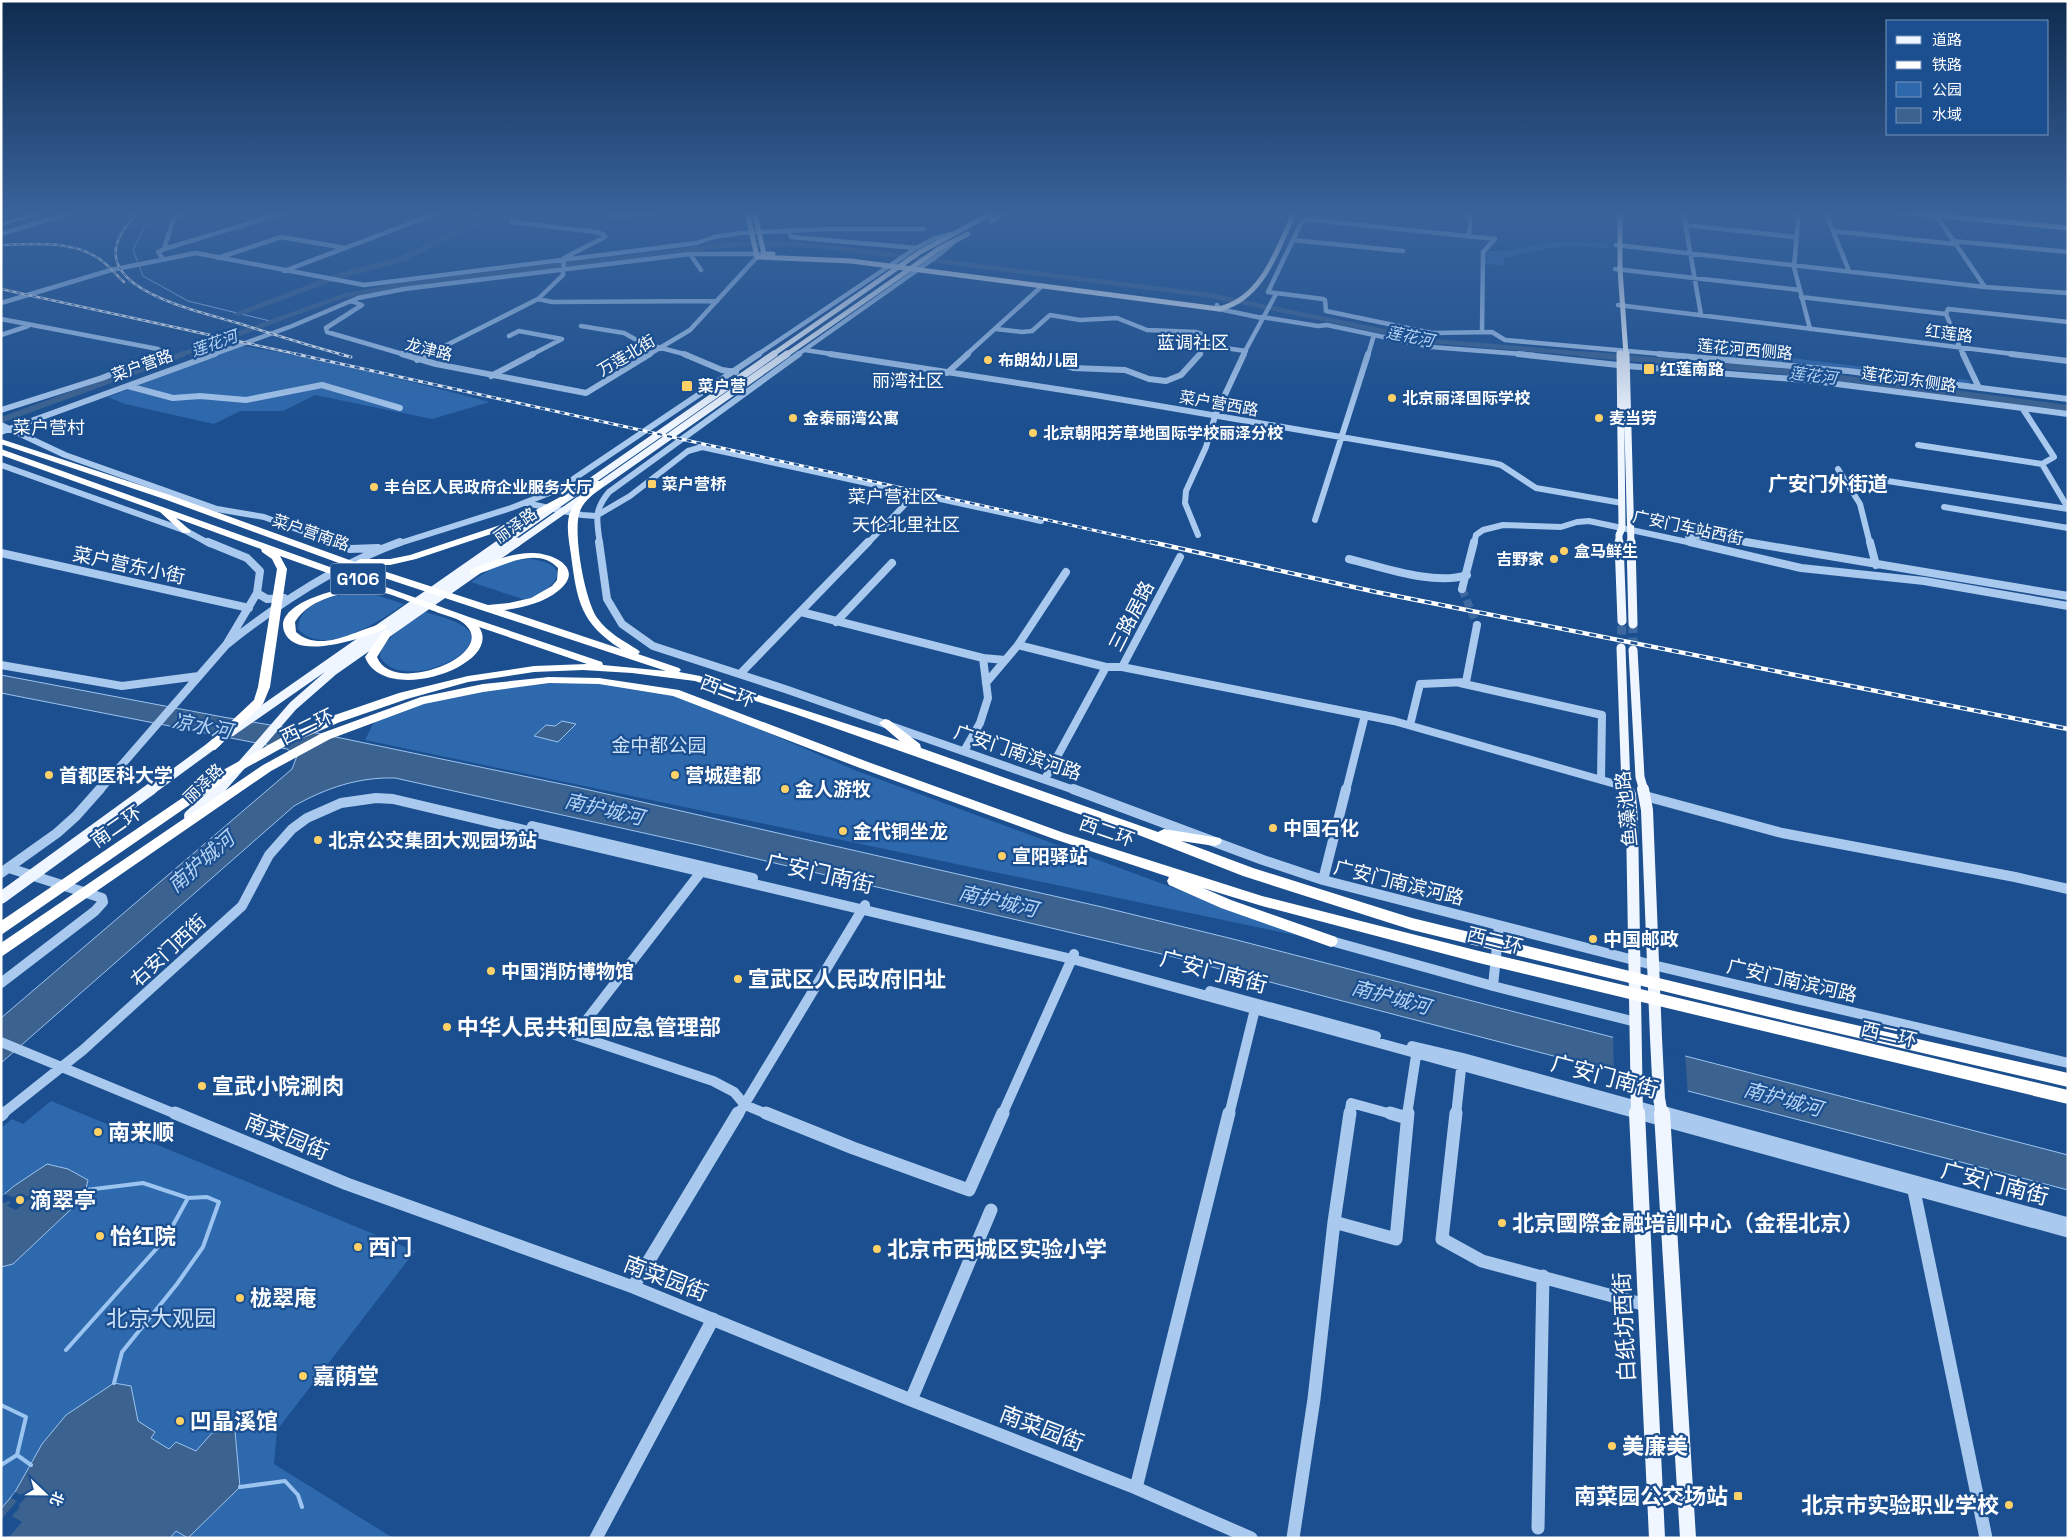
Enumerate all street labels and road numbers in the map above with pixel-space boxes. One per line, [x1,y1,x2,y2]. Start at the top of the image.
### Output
street label: 红莲路 [1924,320,1974,347]
street label: 万莲北街 [593,330,659,381]
street label: 龙津路 [403,333,455,365]
street label: 莲花河西侧路 [1696,335,1794,364]
street label: 菜户营路 [109,345,176,386]
street label: 莲花河东侧路 [1860,362,1958,397]
street label: 菜户营西路 [1178,386,1260,421]
street label: 丽泽路 [490,503,541,548]
street label: 广安门车站西街 [1631,506,1745,549]
street label: 菜户营南路 [270,510,352,555]
street label: 菜户营东小街 [71,541,187,590]
road number: G106 [330,564,386,594]
street label: 三路居路 [1103,577,1160,656]
street label: 西二环 [697,670,759,713]
street label: 西二环 [276,703,338,750]
street label: 广安门南滨河路 [951,719,1085,786]
street label: 丽泽路 [179,759,228,808]
street label: 鱼藻池路 [1610,770,1643,848]
street label: 南二环 [86,800,147,853]
street label: 西二环 [1076,810,1138,853]
street label: 广安门南街 [763,847,877,899]
street label: 广安门南滨河路 [1331,854,1466,911]
street label: 右安门西街 [125,909,212,992]
street label: 西二环 [1464,921,1526,960]
street label: 广安门南街 [1157,943,1271,999]
street label: 广安门南滨河路 [1724,953,1860,1008]
street label: 西二环 [1858,1016,1919,1053]
street label: 广安门南街 [1548,1048,1662,1104]
street label: 南菜园街 [241,1107,333,1165]
street label: 广安门南街 [1938,1155,2052,1211]
street label: 南菜园街 [620,1249,712,1307]
street label: 白纸坊西街 [1607,1271,1641,1383]
street label: 南菜园街 [996,1399,1088,1457]

